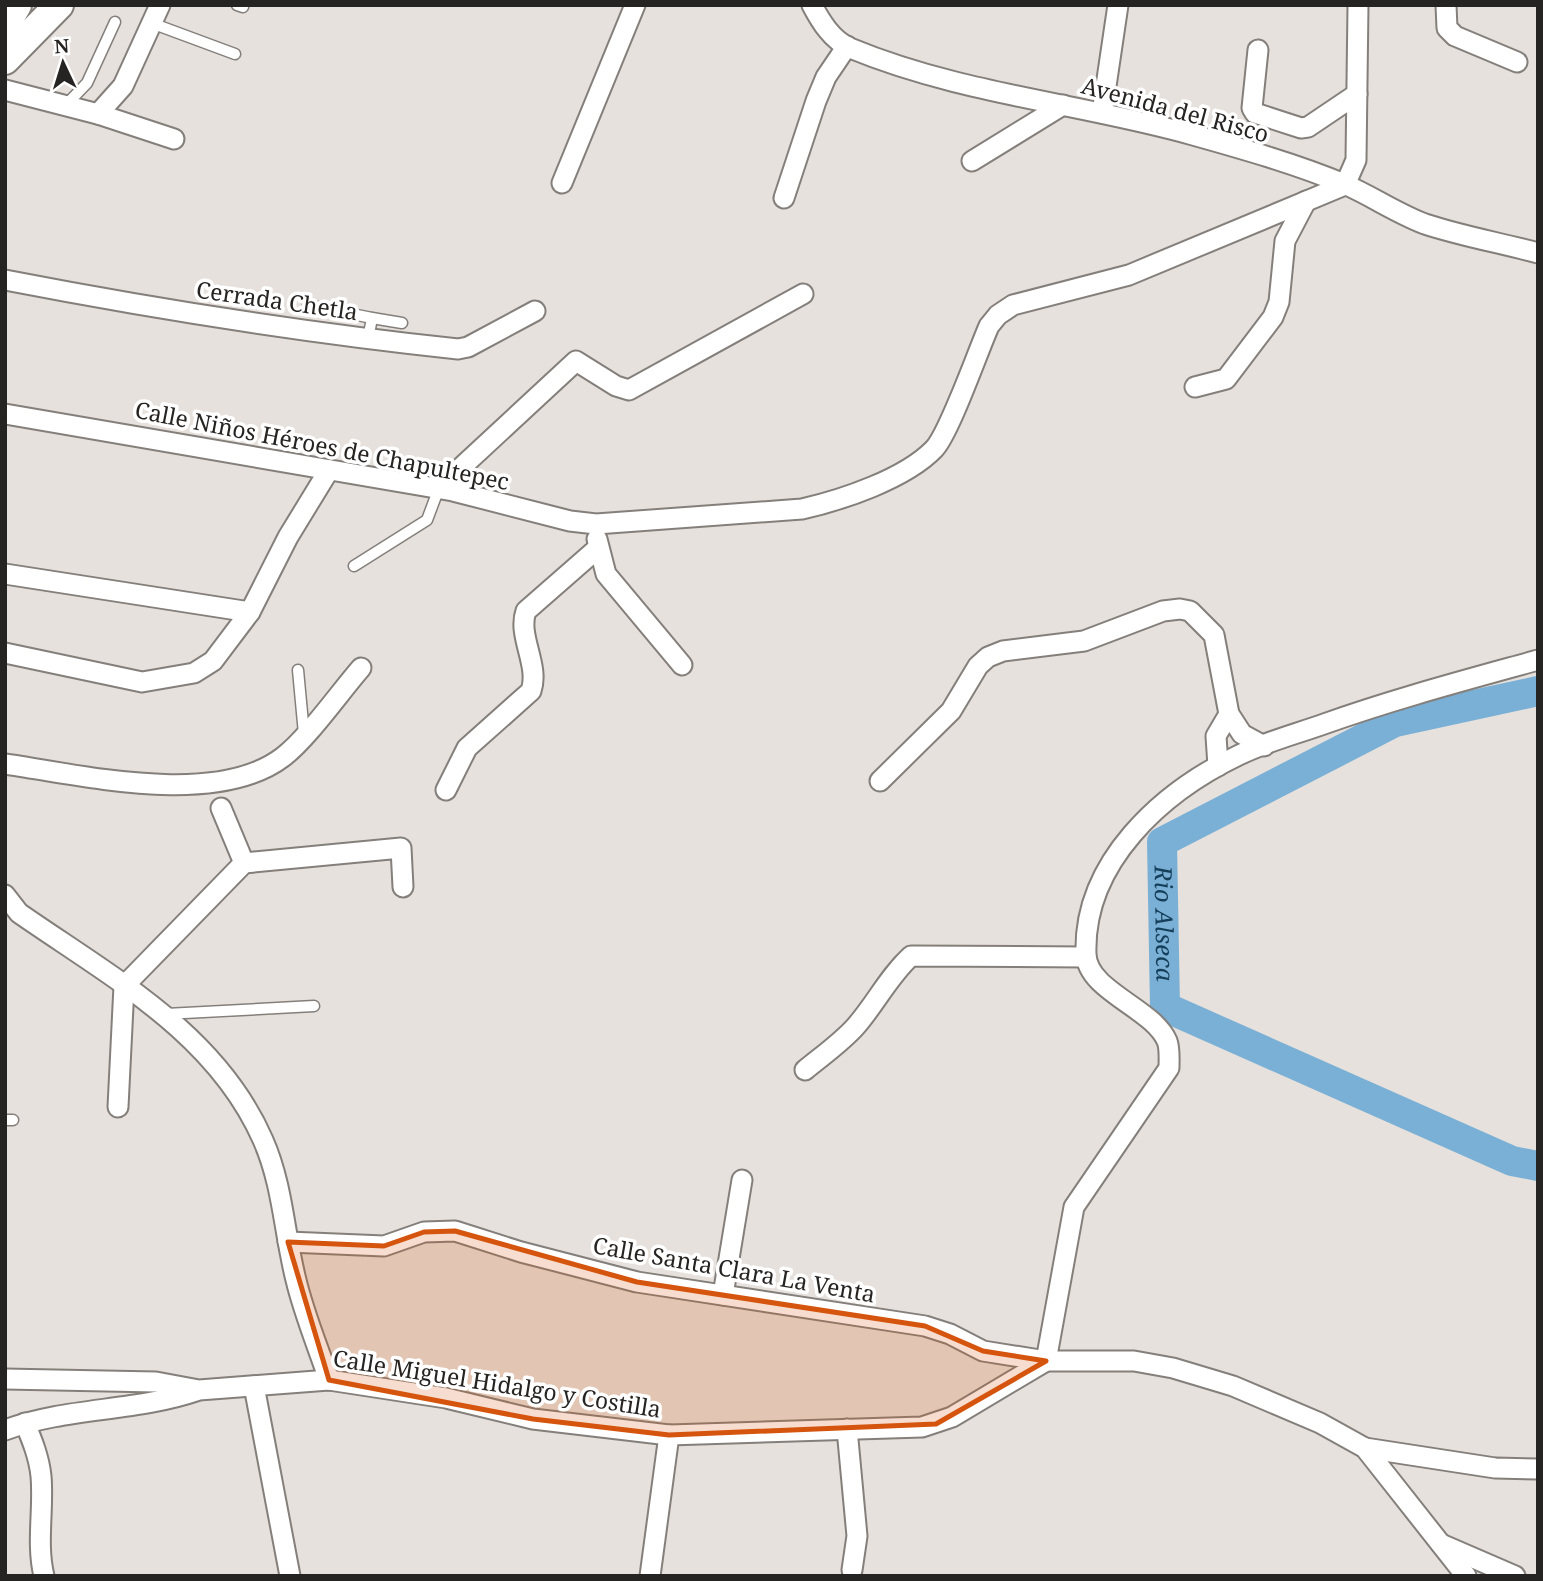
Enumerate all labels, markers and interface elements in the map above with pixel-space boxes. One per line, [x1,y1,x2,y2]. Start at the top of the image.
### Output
north arrow [28,28,98,98]
text: N [53,33,70,60]
street label: Avenida del Risco [1078,69,1272,149]
street label: Cerrada Chetla [194,273,360,327]
street label: Calle Niños Héroes de Chapultepec [132,393,512,497]
water label: Rio Alseca [1147,864,1183,982]
street label: Calle Santa Clara La Venta [591,1228,878,1310]
street label: Calle Miguel Hidalgo y Costilla [331,1341,664,1425]

